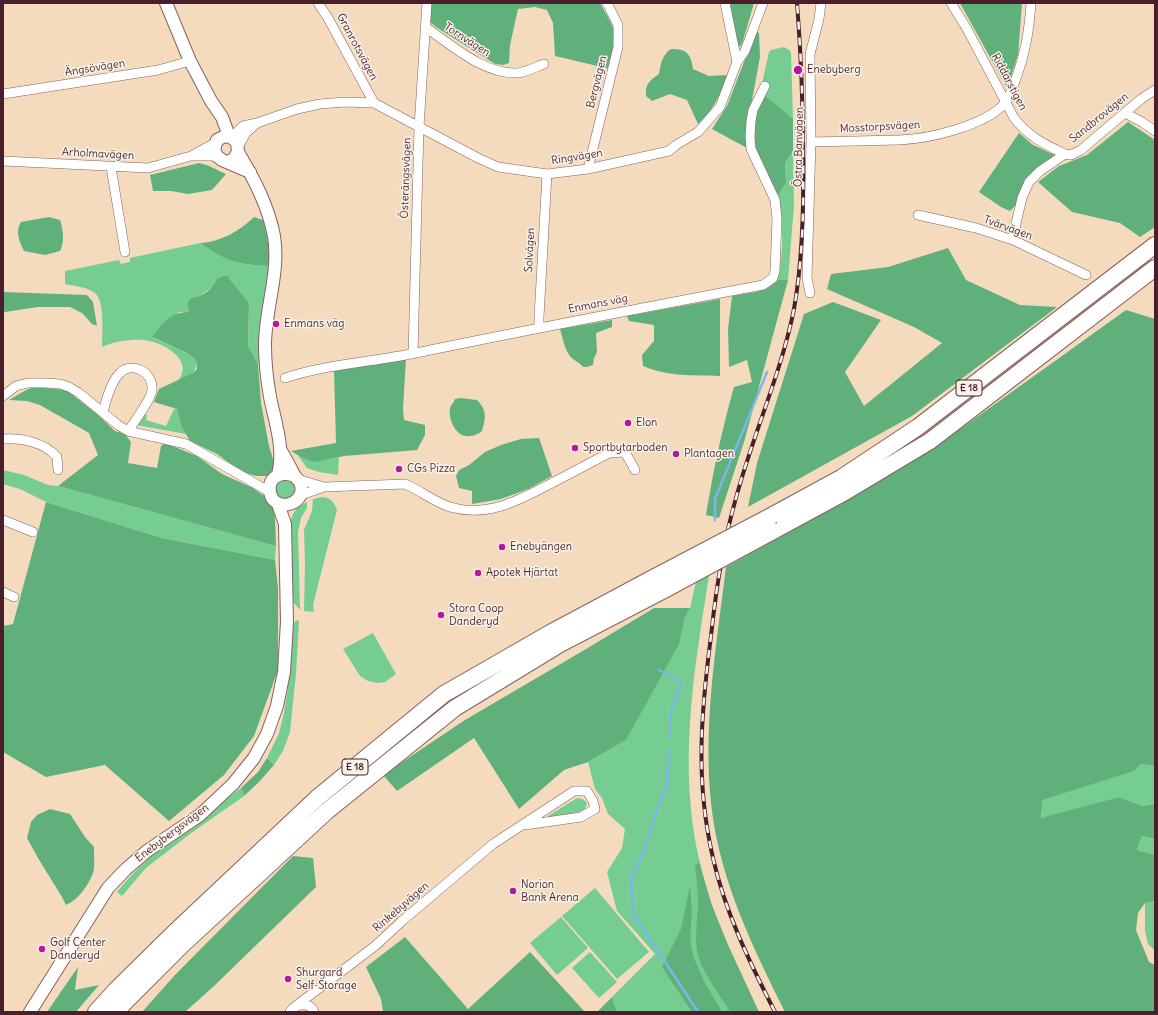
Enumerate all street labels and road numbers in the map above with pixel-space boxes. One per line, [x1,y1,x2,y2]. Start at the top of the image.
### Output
street label: Granrotsvägen [334,11,380,83]
street label: Tornvägen [442,20,492,60]
street label: Riddarstigen [988,51,1030,113]
street label: Bergvägen [584,54,610,110]
street label: Ängsövägen [64,57,126,79]
street label: Sandbrovägen [1067,90,1131,146]
street label: Östra Banvägen [792,107,806,187]
street label: Mosstorpsvägen [839,118,921,136]
street label: Österängsvägen [398,137,414,219]
street label: Arholmavägen [61,146,135,162]
street label: Ringvägen [550,146,604,168]
street label: Tvärvägen [982,213,1034,243]
street label: Solvägen [522,227,538,273]
street label: Enmans väg [567,292,629,316]
road number: E 18 [956,380,982,396]
road number: E 18 [342,759,368,775]
street label: Enebybergsvägen [133,801,211,865]
street label: Rinkebyvägen [370,879,432,935]

